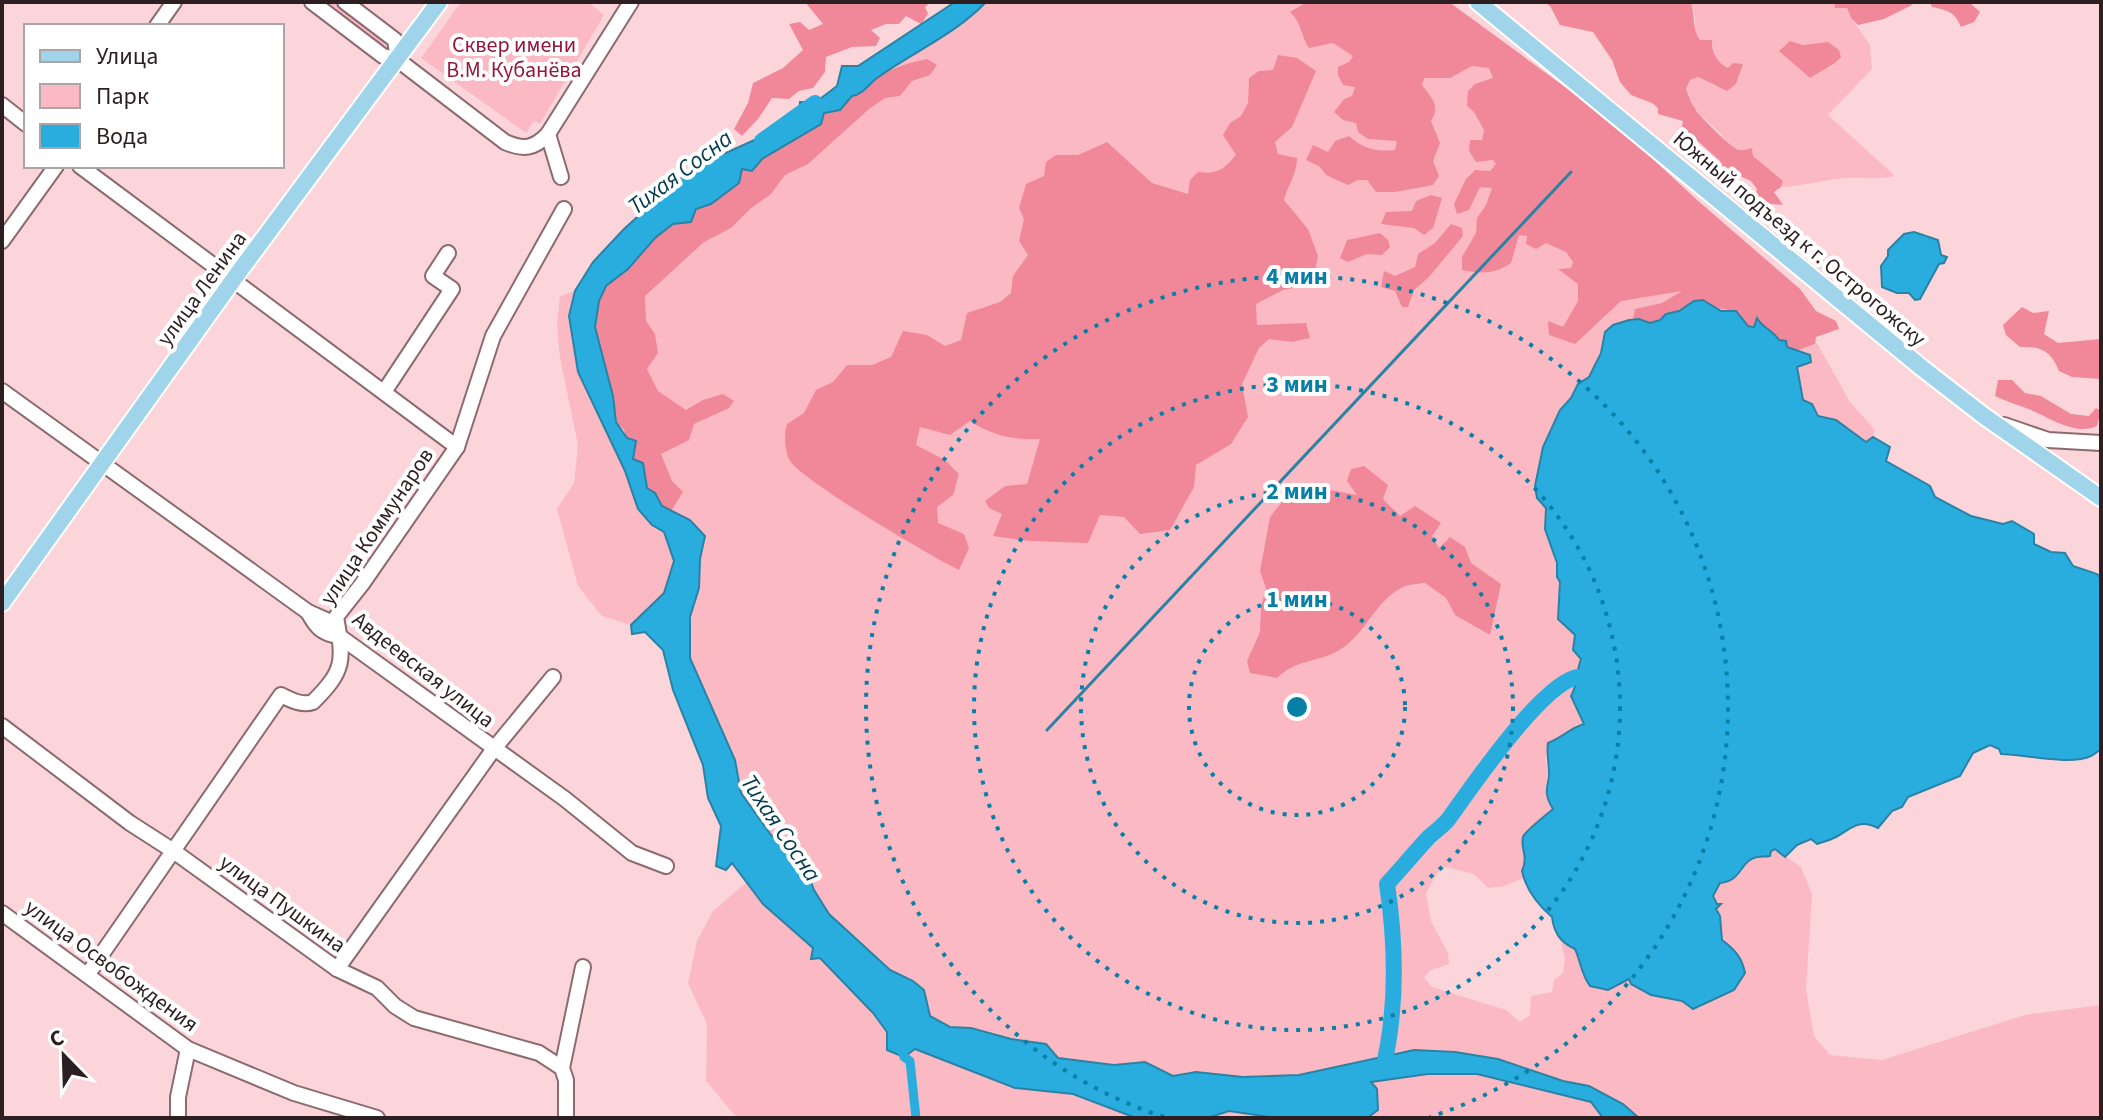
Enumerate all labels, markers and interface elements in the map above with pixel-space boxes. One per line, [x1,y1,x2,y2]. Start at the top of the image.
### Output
legend [24,24,284,168]
park label: Сквер имени В.М. Кубанёва [446,29,582,86]
text: Улица [96,39,158,74]
text: Парк [96,79,149,114]
text: Вода [96,119,148,154]
water label: Тихая Сосна [621,121,740,223]
street label: Южный подъезд к г. Острогожску [1666,123,1933,355]
street label: улица Ленина [149,225,254,353]
text: 4 мин [1266,259,1328,294]
text: 3 мин [1266,367,1328,402]
street label: улица Коммунаров [312,442,441,612]
text: 2 мин [1266,474,1328,509]
text: 1 мин [1266,582,1328,617]
street label: Авдеевская улица [345,604,501,736]
centre of rings [1283,693,1311,721]
water label: Тихая Сосна [732,767,830,889]
street label: улица Пушкина [212,847,352,961]
street label: улица Освобождения [18,892,205,1040]
north arrow [24,1016,104,1096]
text: С [44,1021,69,1056]

